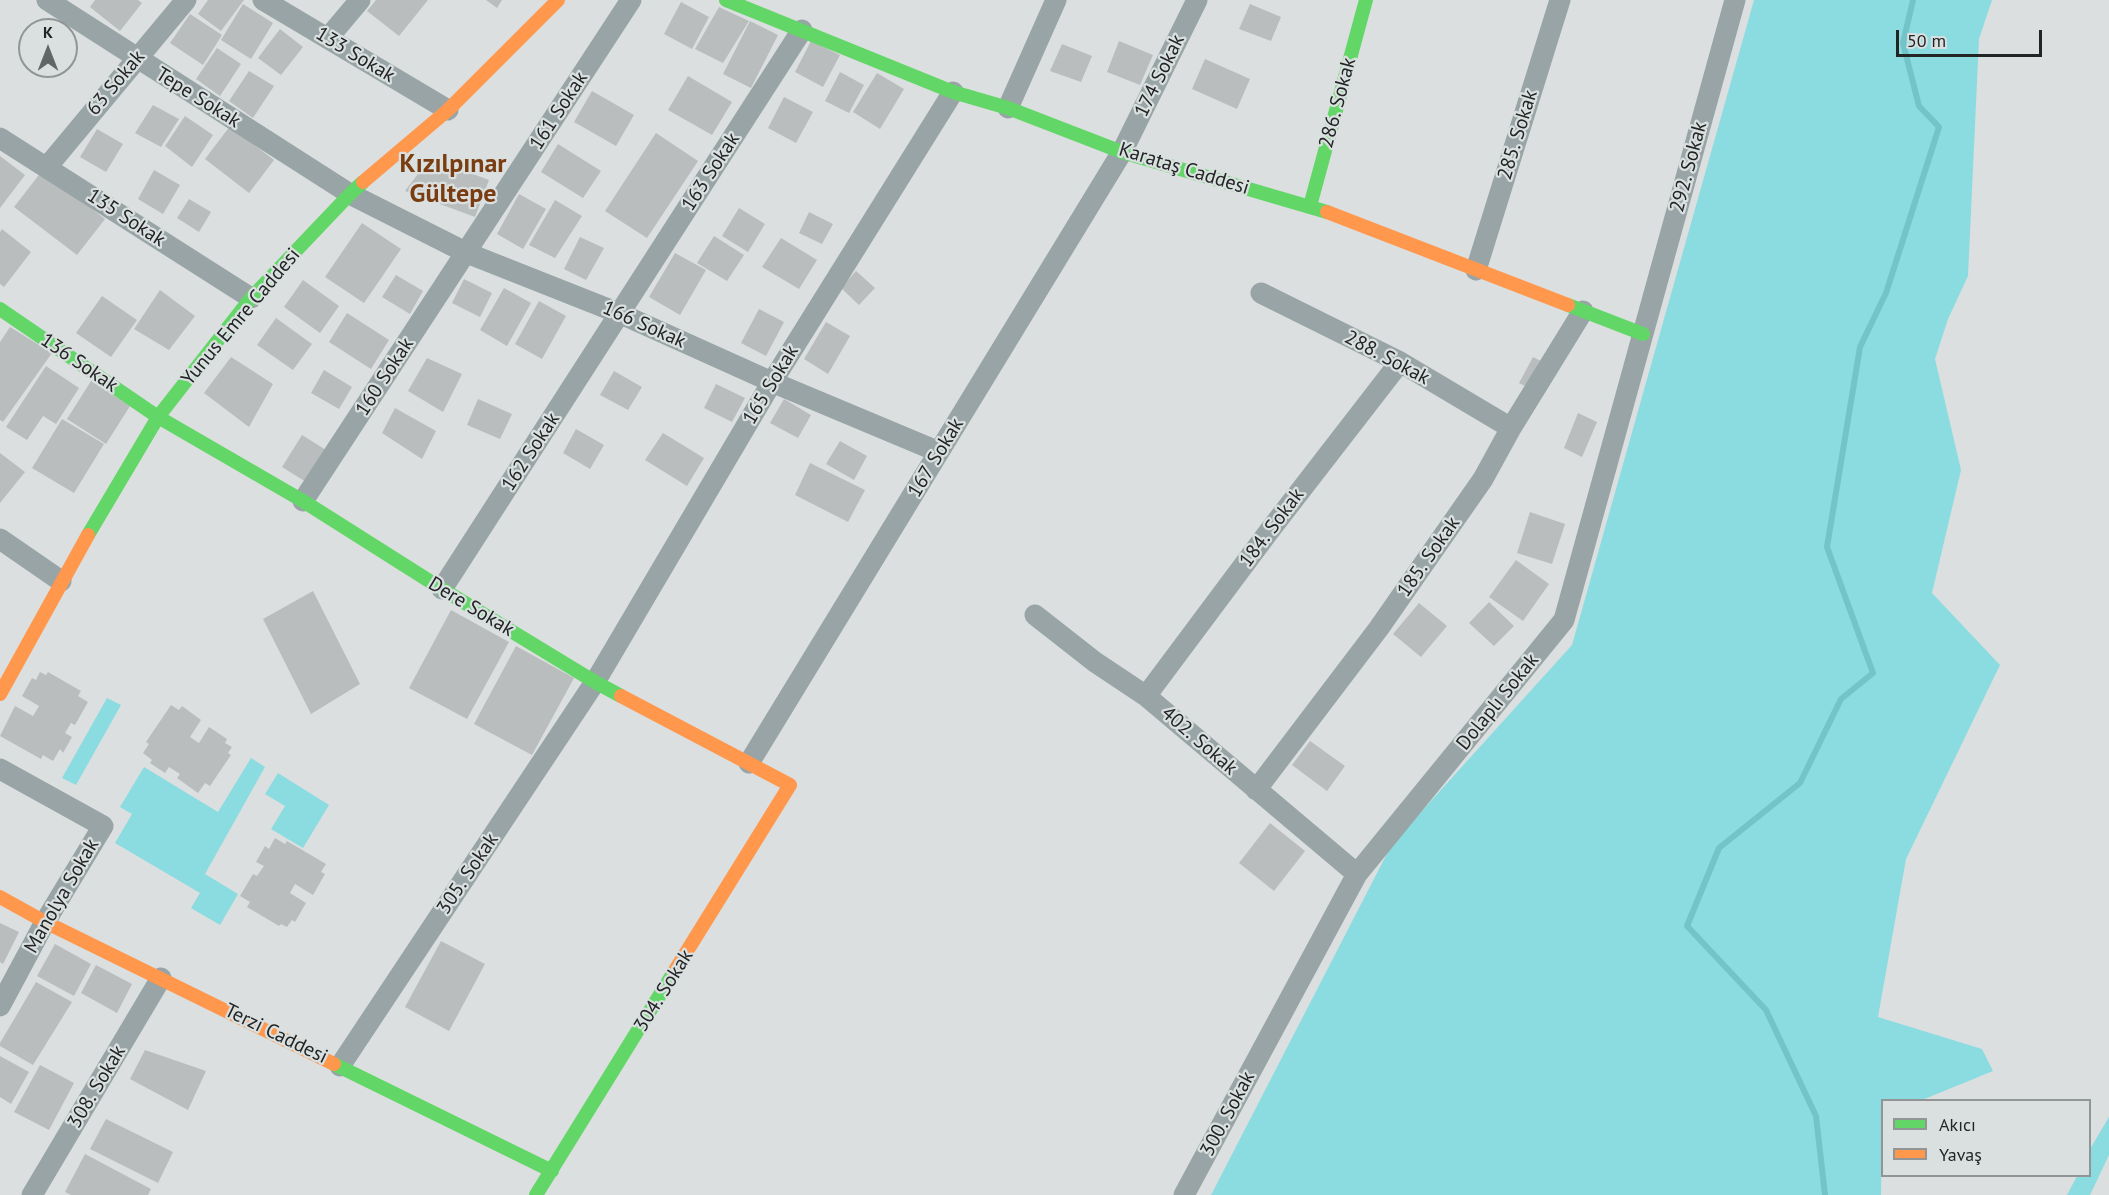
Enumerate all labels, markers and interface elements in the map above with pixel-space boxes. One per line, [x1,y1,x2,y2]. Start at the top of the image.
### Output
north arrow [18,18,78,78]
scale bar [1899,18,2044,56]
text: K [43,22,53,42]
street label: 133 Sokak [311,22,399,88]
text: 50 m [1907,29,1946,52]
street label: 174 Sokak [1130,31,1190,121]
street label: 63 Sokak [82,46,150,120]
street label: 286. Sokak [1314,55,1362,151]
street label: Tepe Sokak [151,63,245,133]
street label: 161 Sokak [525,67,593,155]
street label: 285. Sokak [1493,87,1543,183]
street label: 292. Sokak [1665,119,1713,215]
street label: 163 Sokak [677,128,745,216]
street label: Karataş Caddesi [1116,138,1252,200]
district label: Kızılpınar Gültepe [400,149,506,210]
street label: 135 Sokak [82,184,170,252]
street label: Yunus Emre Caddesi [177,244,305,390]
street label: 166 Sokak [599,296,689,354]
street label: 288. Sokak [1340,326,1434,390]
street label: 136 Sokak [36,328,122,398]
street label: 160 Sokak [351,333,419,421]
street label: 165 Sokak [738,341,804,429]
street label: 162 Sokak [497,408,565,496]
street label: 167 Sokak [903,414,969,502]
street label: 184. Sokak [1235,484,1309,572]
street label: 185. Sokak [1393,512,1465,602]
street label: Dere Sokak [424,572,518,642]
street label: Dolaplı Sokak [1452,649,1544,755]
street label: 402. Sokak [1156,702,1242,780]
street label: 305. Sokak [432,829,504,919]
street label: Manolya Sokak [20,834,104,958]
street label: 304. Sokak [629,945,699,1037]
street label: Terzi Caddesi [221,999,331,1069]
street label: 308. Sokak [63,1041,131,1133]
street label: 300. Sokak [1196,1067,1260,1161]
legend [1881,1099,2091,1177]
text: Akıcı [1939,1113,1976,1136]
text: Yavaş [1939,1143,1982,1166]

